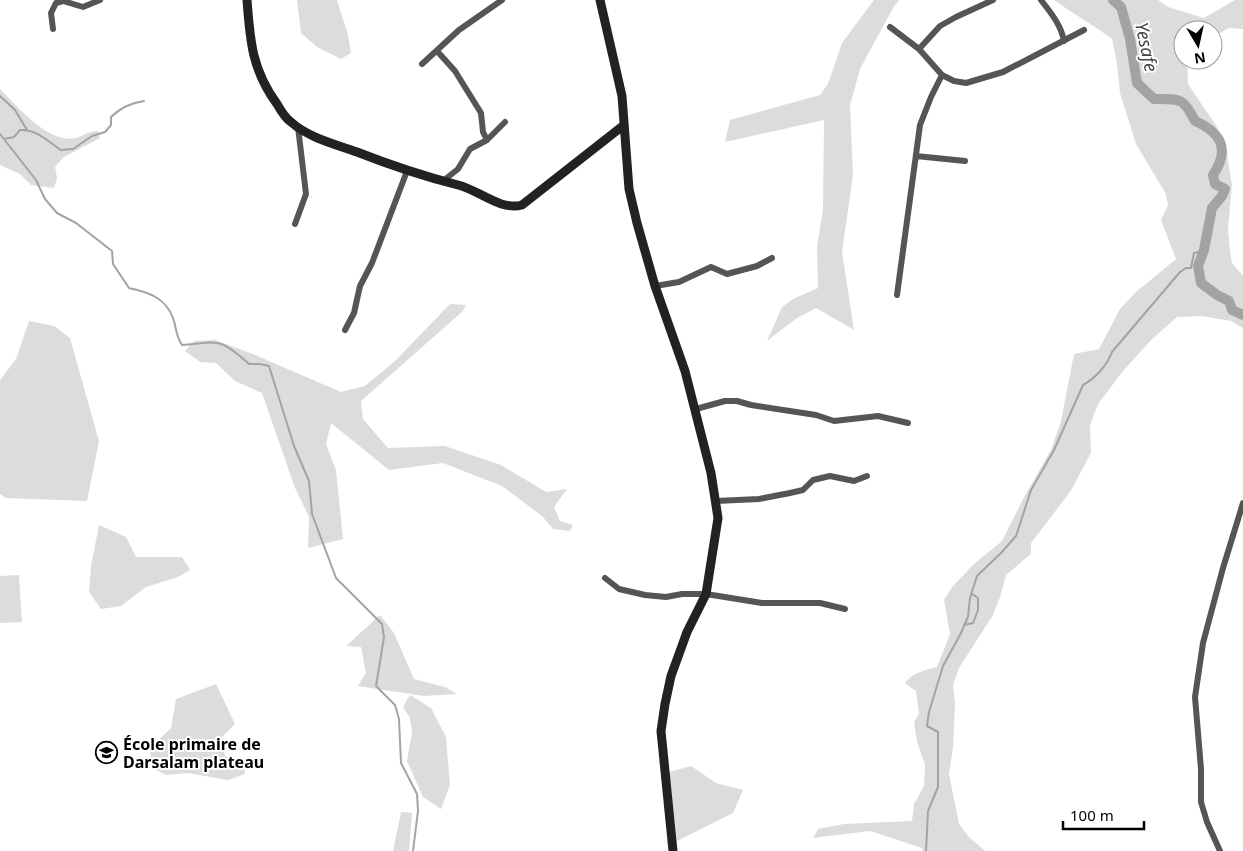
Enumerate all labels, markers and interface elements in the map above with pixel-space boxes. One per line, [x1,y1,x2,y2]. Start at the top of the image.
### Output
water label: Yesafe [1130,20,1164,74]
north arrow [1173,20,1223,70]
text: N [1193,48,1207,69]
place label: École primaire de Darsalam plateau [123,733,264,773]
school or university icon: École primaire de Darsalam plateau [95,741,119,765]
scale bar [1063,798,1144,830]
text: 100 m [1070,805,1114,825]

